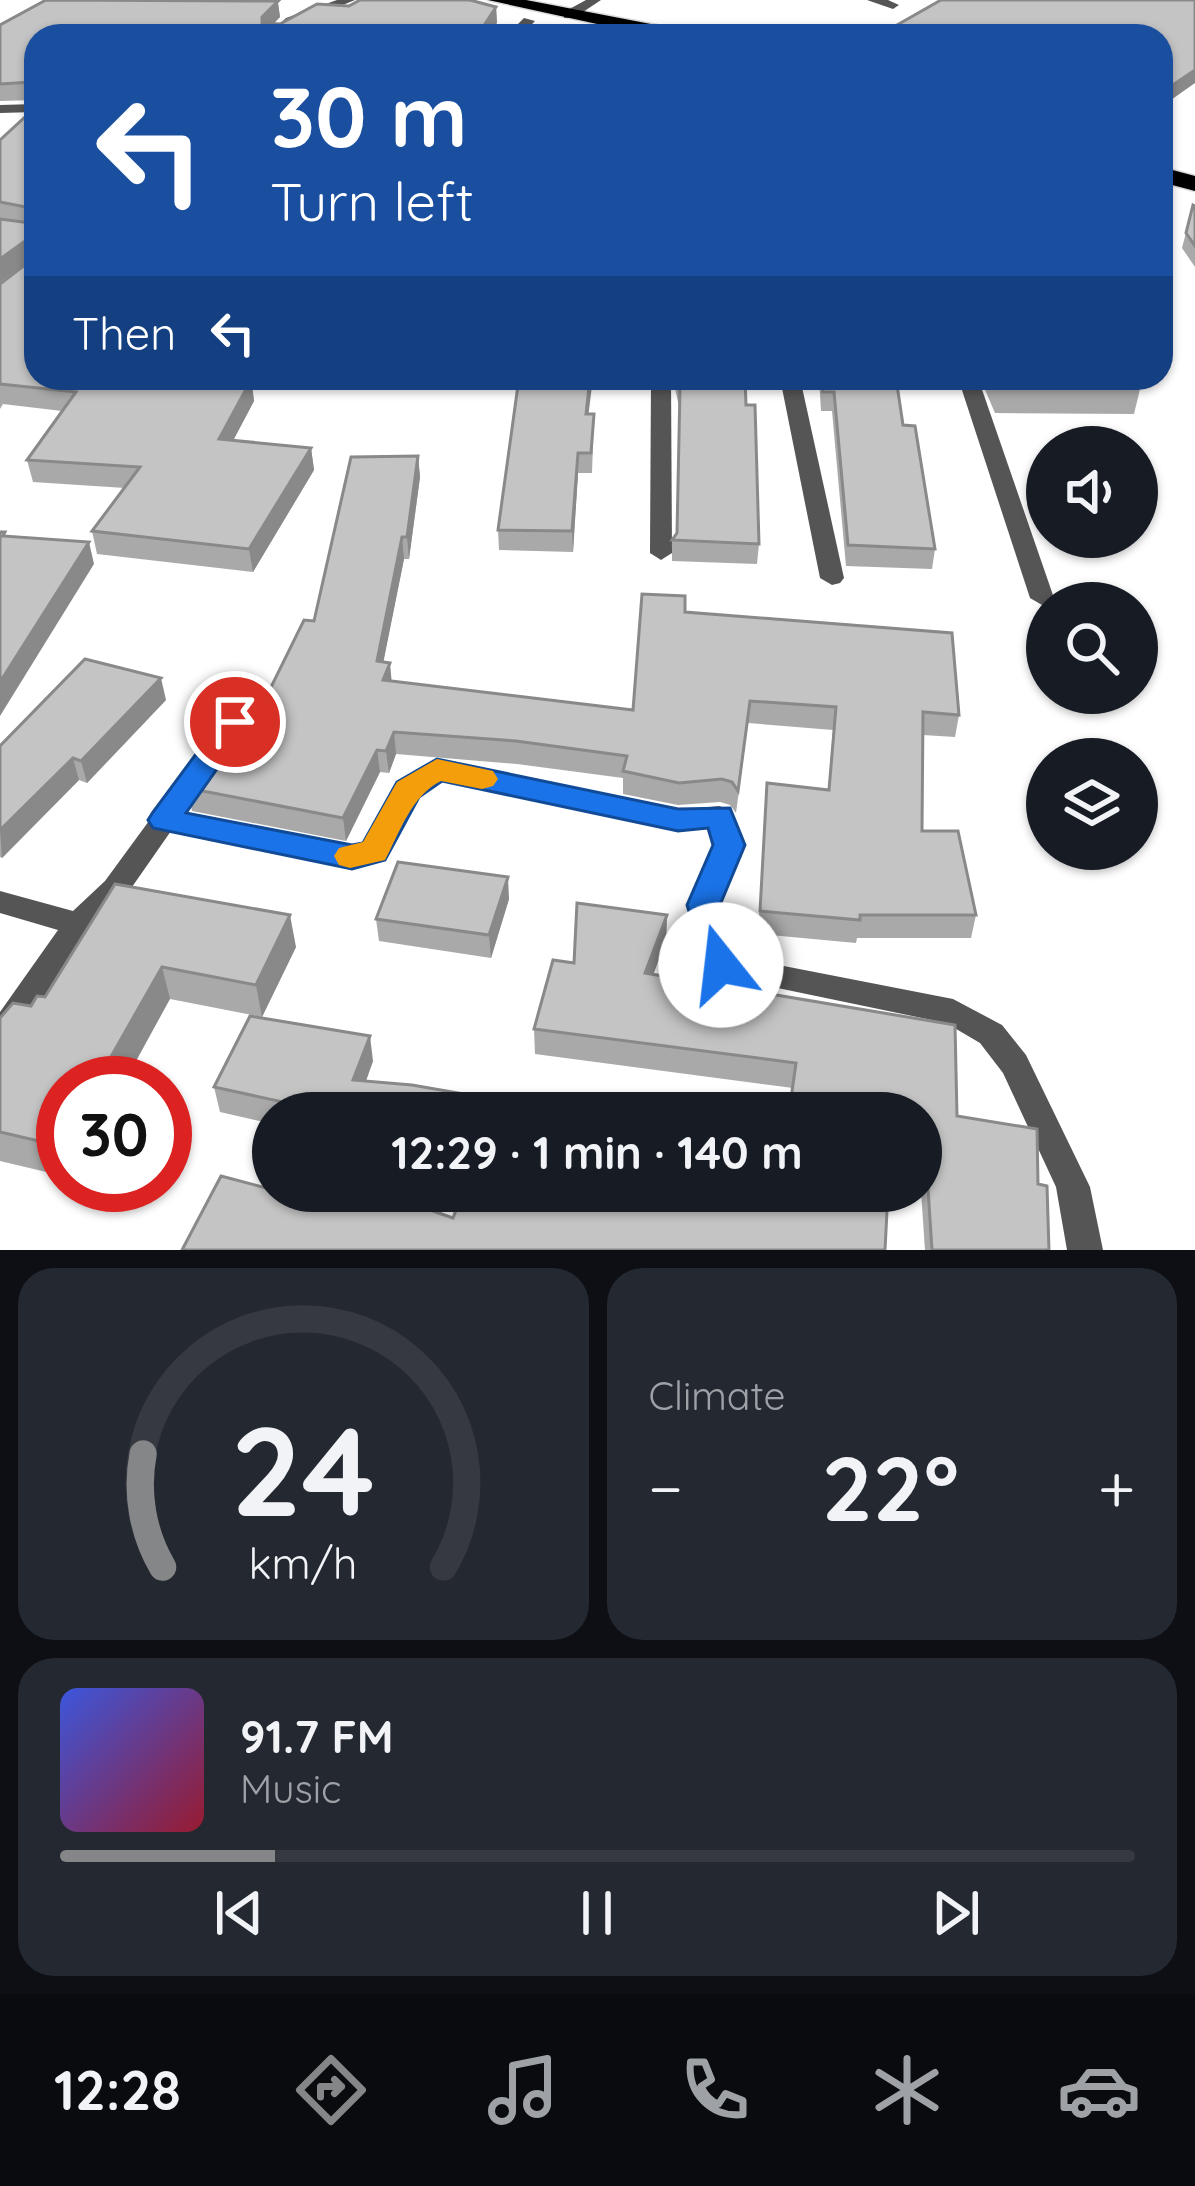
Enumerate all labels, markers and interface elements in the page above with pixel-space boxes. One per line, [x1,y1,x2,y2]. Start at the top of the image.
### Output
text: 30 m [270,63,468,168]
icon: left [72,72,228,228]
text: Turn left [270,167,474,235]
icon: left [200,300,266,366]
text: Then [72,305,176,361]
map controls [1026,426,1158,870]
button: sound [1026,426,1158,558]
button: search [1026,582,1158,714]
pin [184,671,286,773]
icon: arrive [202,689,268,755]
button: layers [1026,738,1158,870]
position arrow [658,902,784,1028]
speed limit sign: 30 [36,1056,192,1212]
text: 12:29 · 1 min · 140 m [391,1124,803,1180]
text: Climate [649,1371,786,1420]
text: 24 [231,1391,375,1547]
text: 22° [821,1431,959,1544]
text: − [649,1446,683,1529]
text: + [1098,1446,1135,1529]
text: km/h [249,1536,358,1590]
text: 91.7 FM [240,1708,394,1764]
text: Music [240,1764,341,1813]
icon: previous [206,1880,272,1946]
icon: pause [564,1880,630,1946]
icon: next [923,1880,989,1946]
icon: directions [289,2048,373,2132]
icon: music [481,2048,565,2132]
icon: phone [673,2048,757,2132]
icon: climate [865,2048,949,2132]
icon: car [1057,2048,1141,2132]
text: 12:28 [54,2056,181,2124]

